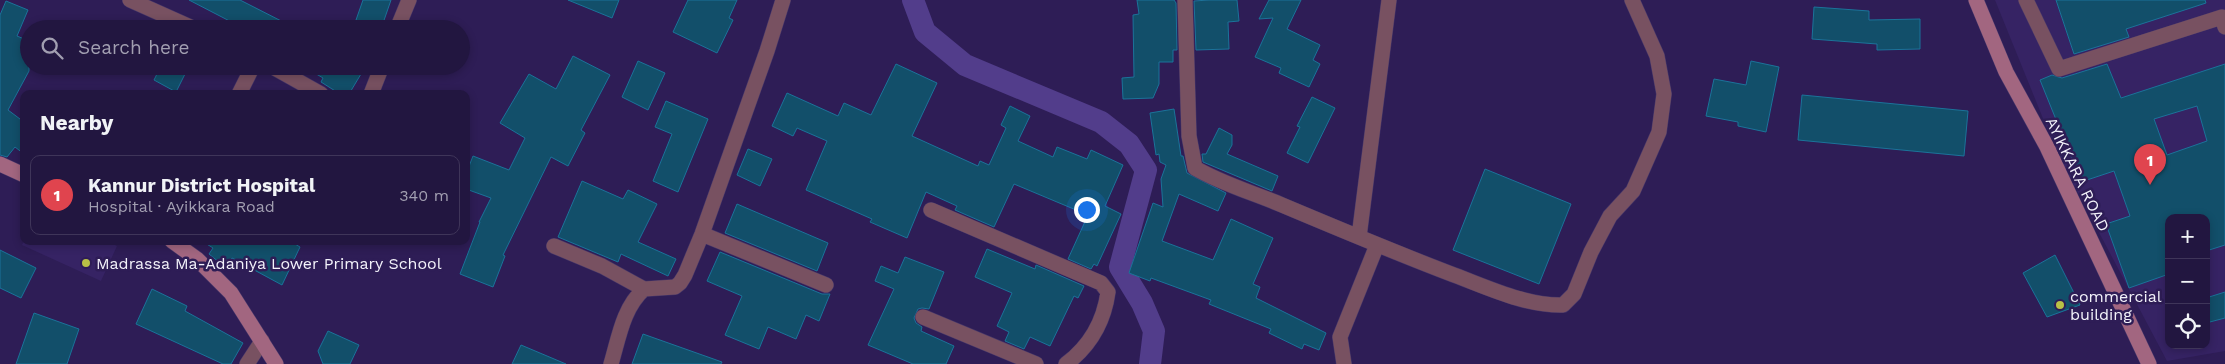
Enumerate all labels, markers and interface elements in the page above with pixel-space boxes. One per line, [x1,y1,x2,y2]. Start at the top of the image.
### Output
search box [20,20,470,75]
icon: search [38,34,66,62]
text: Search here [78,36,189,59]
text: Nearby [40,110,113,135]
street label: AYIKKARA ROAD [2042,114,2113,235]
pin: 1 [2134,144,2166,185]
text: Kannur District Hospital [88,174,315,197]
text: 1 [54,186,60,205]
text: 340 m [399,186,449,205]
text: Hospital · Ayikkara Road [88,197,275,216]
your location [1074,197,1100,223]
map controls [2165,214,2210,349]
button: + [2165,214,2210,259]
place label: Madrassa Ma-Adaniya Lower Primary School [96,254,442,273]
marker: Madrassa Ma-Adaniya Lower Primary School [80,257,92,269]
button: − [2165,259,2210,304]
place label: commercial building [2070,287,2162,324]
marker: commercial building [2054,299,2066,311]
button: locate [2165,304,2210,349]

